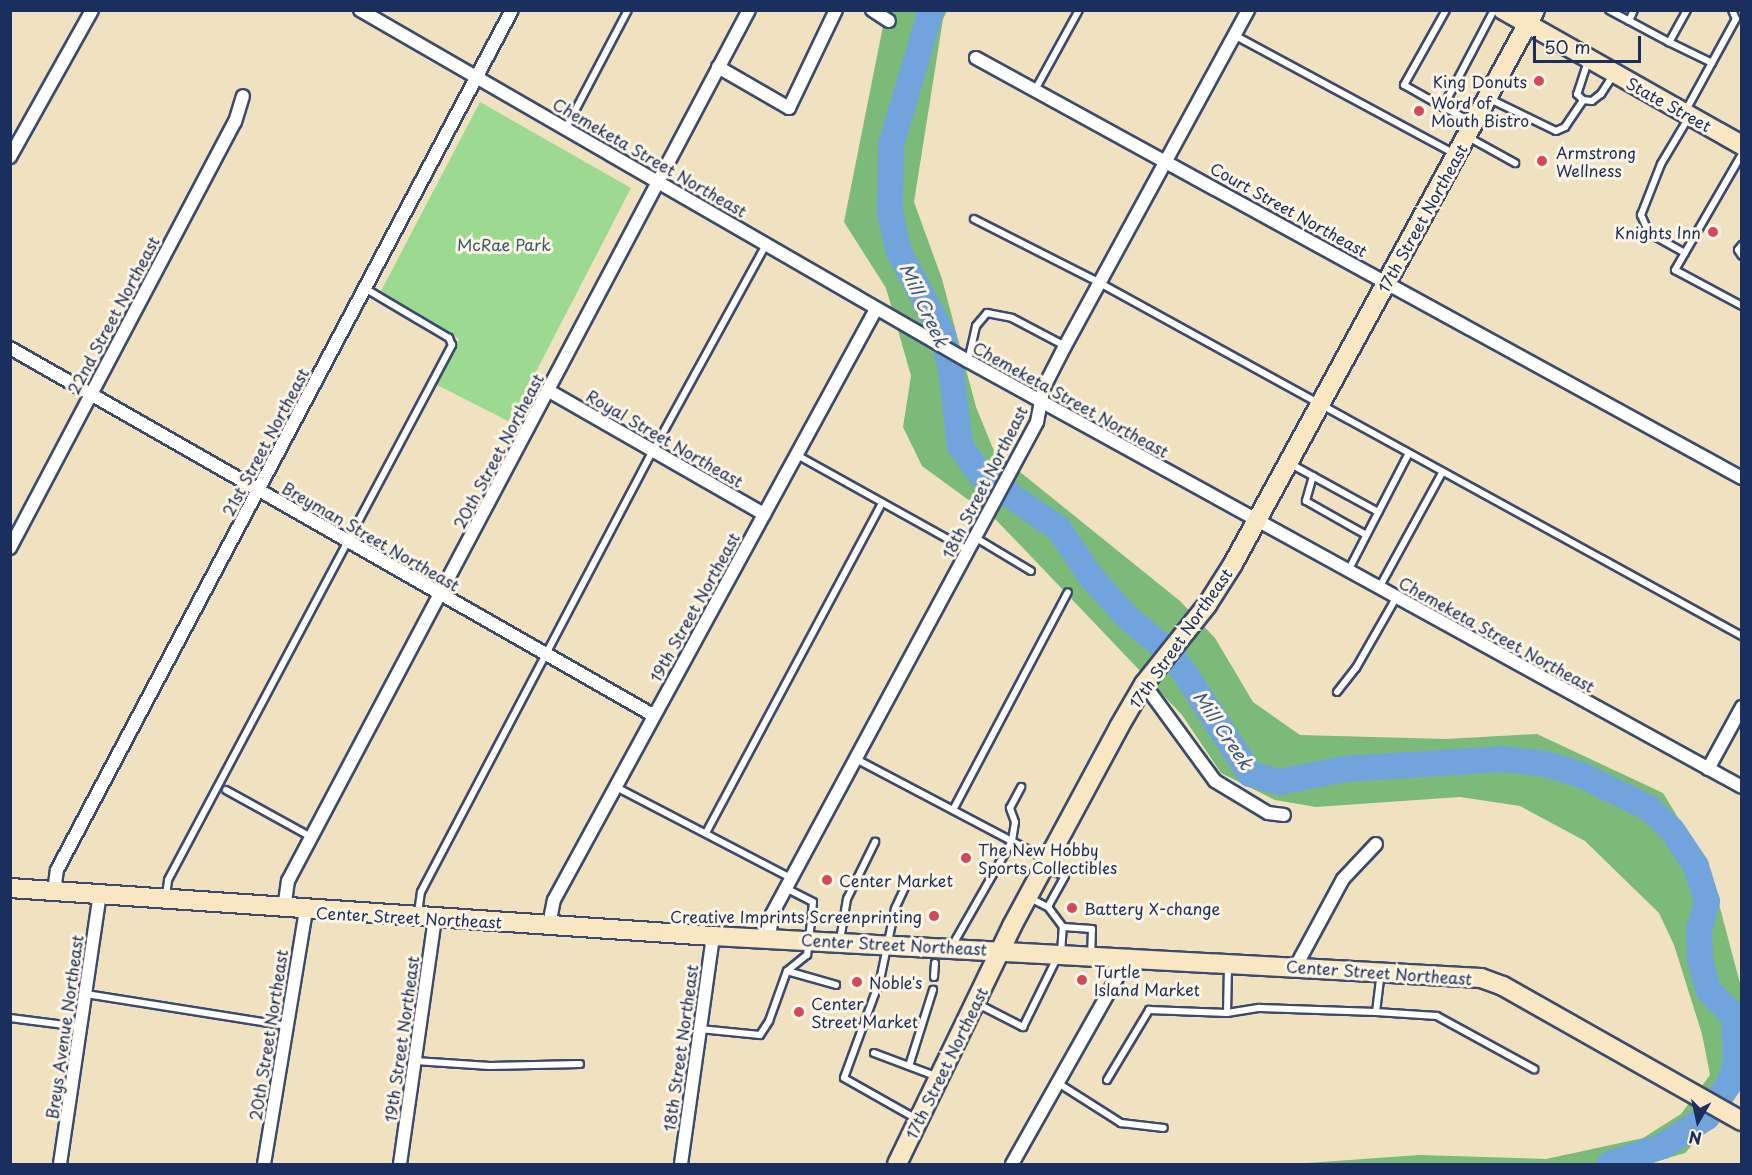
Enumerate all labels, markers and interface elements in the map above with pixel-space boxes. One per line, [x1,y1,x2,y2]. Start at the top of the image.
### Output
scale bar [1536,24,1644,62]
text: 50 m [1544,33,1591,60]
place label: King Donuts [1433,71,1527,91]
street label: State Street [1623,73,1715,135]
marker: King Donuts [1532,74,1546,88]
place label: Word of Mouth Bistro [1431,92,1531,130]
street label: Chemeketa Street Northeast [549,93,751,221]
marker: Word of Mouth Bistro [1412,104,1426,118]
street label: 17th Street Northeast [1373,140,1471,296]
place label: Armstrong Wellness [1556,142,1636,180]
marker: Armstrong Wellness [1533,152,1551,170]
street label: Court Street Northeast [1206,157,1372,261]
place label: Knights Inn [1614,222,1701,242]
marker: Knights Inn [1706,225,1720,239]
street label: 22nd Street Northeast [63,233,163,397]
park label: McRae Park [457,234,551,254]
water label: Mill Creek [895,259,953,351]
street label: Chemeketa Street Northeast [970,337,1172,461]
street label: 21st Street Northeast [217,364,313,520]
street label: 20th Street Northeast [449,370,547,532]
street label: Royal Street Northeast [583,385,747,491]
street label: 18th Street Northeast [937,403,1031,561]
street label: Breyman Street Northeast [278,477,464,595]
street label: 19th Street Northeast [645,529,743,685]
street label: 17th Street Northeast [1124,564,1236,712]
street label: Chemeketa Street Northeast [1396,572,1598,696]
water label: Mill Creek [1189,686,1257,774]
place label: The New Hobby Sports Collectibles [978,839,1120,877]
marker: The New Hobby Sports Collectibles [959,851,973,865]
place label: Center Market [839,870,953,890]
marker: Center Market [820,873,834,887]
place label: Battery X-change [1084,898,1220,918]
marker: Battery X-change [1065,901,1079,915]
street label: Center Street Northeast [315,902,503,932]
place label: Creative Imprints Screenprinting [669,906,922,926]
marker: Creative Imprints Screenprinting [927,909,941,923]
street label: Center Street Northeast [800,929,988,959]
street label: Breys Avenue Northeast [42,934,86,1120]
street label: 20th Street Northeast [245,948,291,1122]
street label: 19th Street Northeast [380,955,422,1123]
street label: Center Street Northeast [1285,956,1473,988]
place label: Turtle Island Market [1094,961,1201,999]
street label: 18th Street Northeast [659,963,701,1133]
place label: Noble's [869,972,922,992]
marker: Turtle Island Market [1075,973,1089,987]
marker: Noble's [850,975,864,989]
street label: 17th Street Northeast [901,984,991,1142]
place label: Center Street Market [811,993,920,1031]
marker: Center Street Market [792,1005,806,1019]
north arrow [1668,1091,1728,1151]
text: N [1687,1126,1703,1152]

